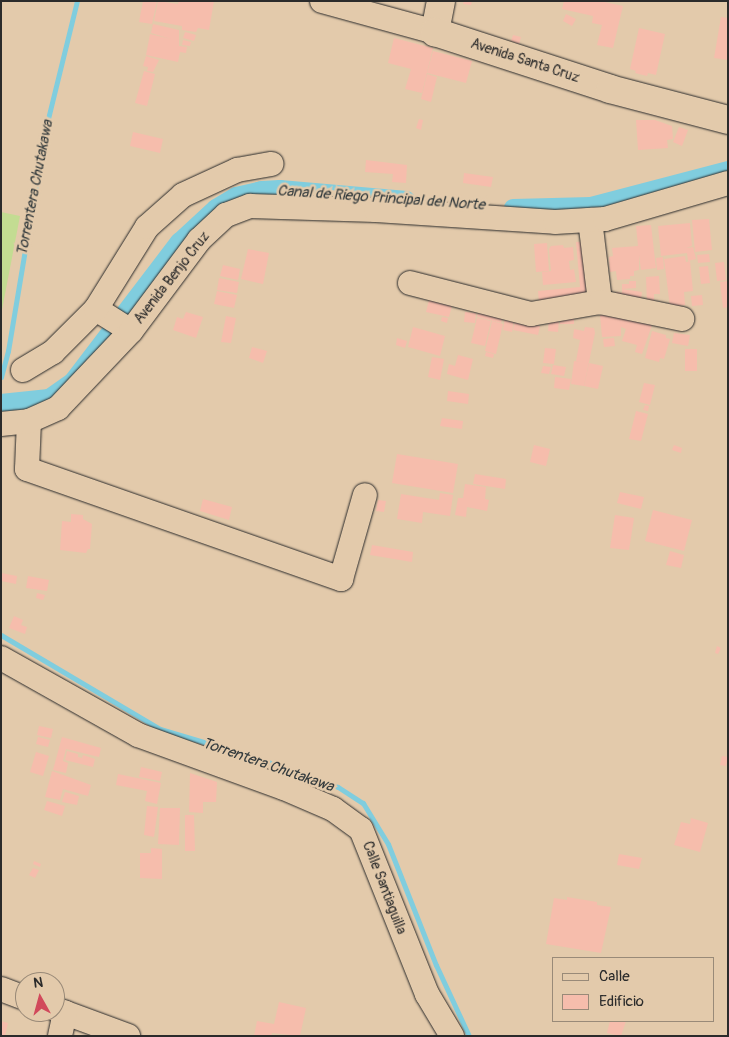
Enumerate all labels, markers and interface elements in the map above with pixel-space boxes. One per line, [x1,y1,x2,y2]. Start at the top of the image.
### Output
street label: Avenida Santa Cruz [469,36,581,86]
water label: Torrentera Chutakawa [13,119,57,257]
water label: Canal de Riego Principal del Norte [277,182,485,214]
street label: Avenida Benjo Cruz [131,229,213,327]
water label: Torrentera Chutakawa [200,734,336,796]
street label: Calle Santiaguilla [359,839,409,937]
legend [552,957,714,1022]
text: Calle [599,967,630,986]
north arrow [15,972,65,1022]
text: N [32,974,44,992]
text: Edificio [599,992,644,1011]

